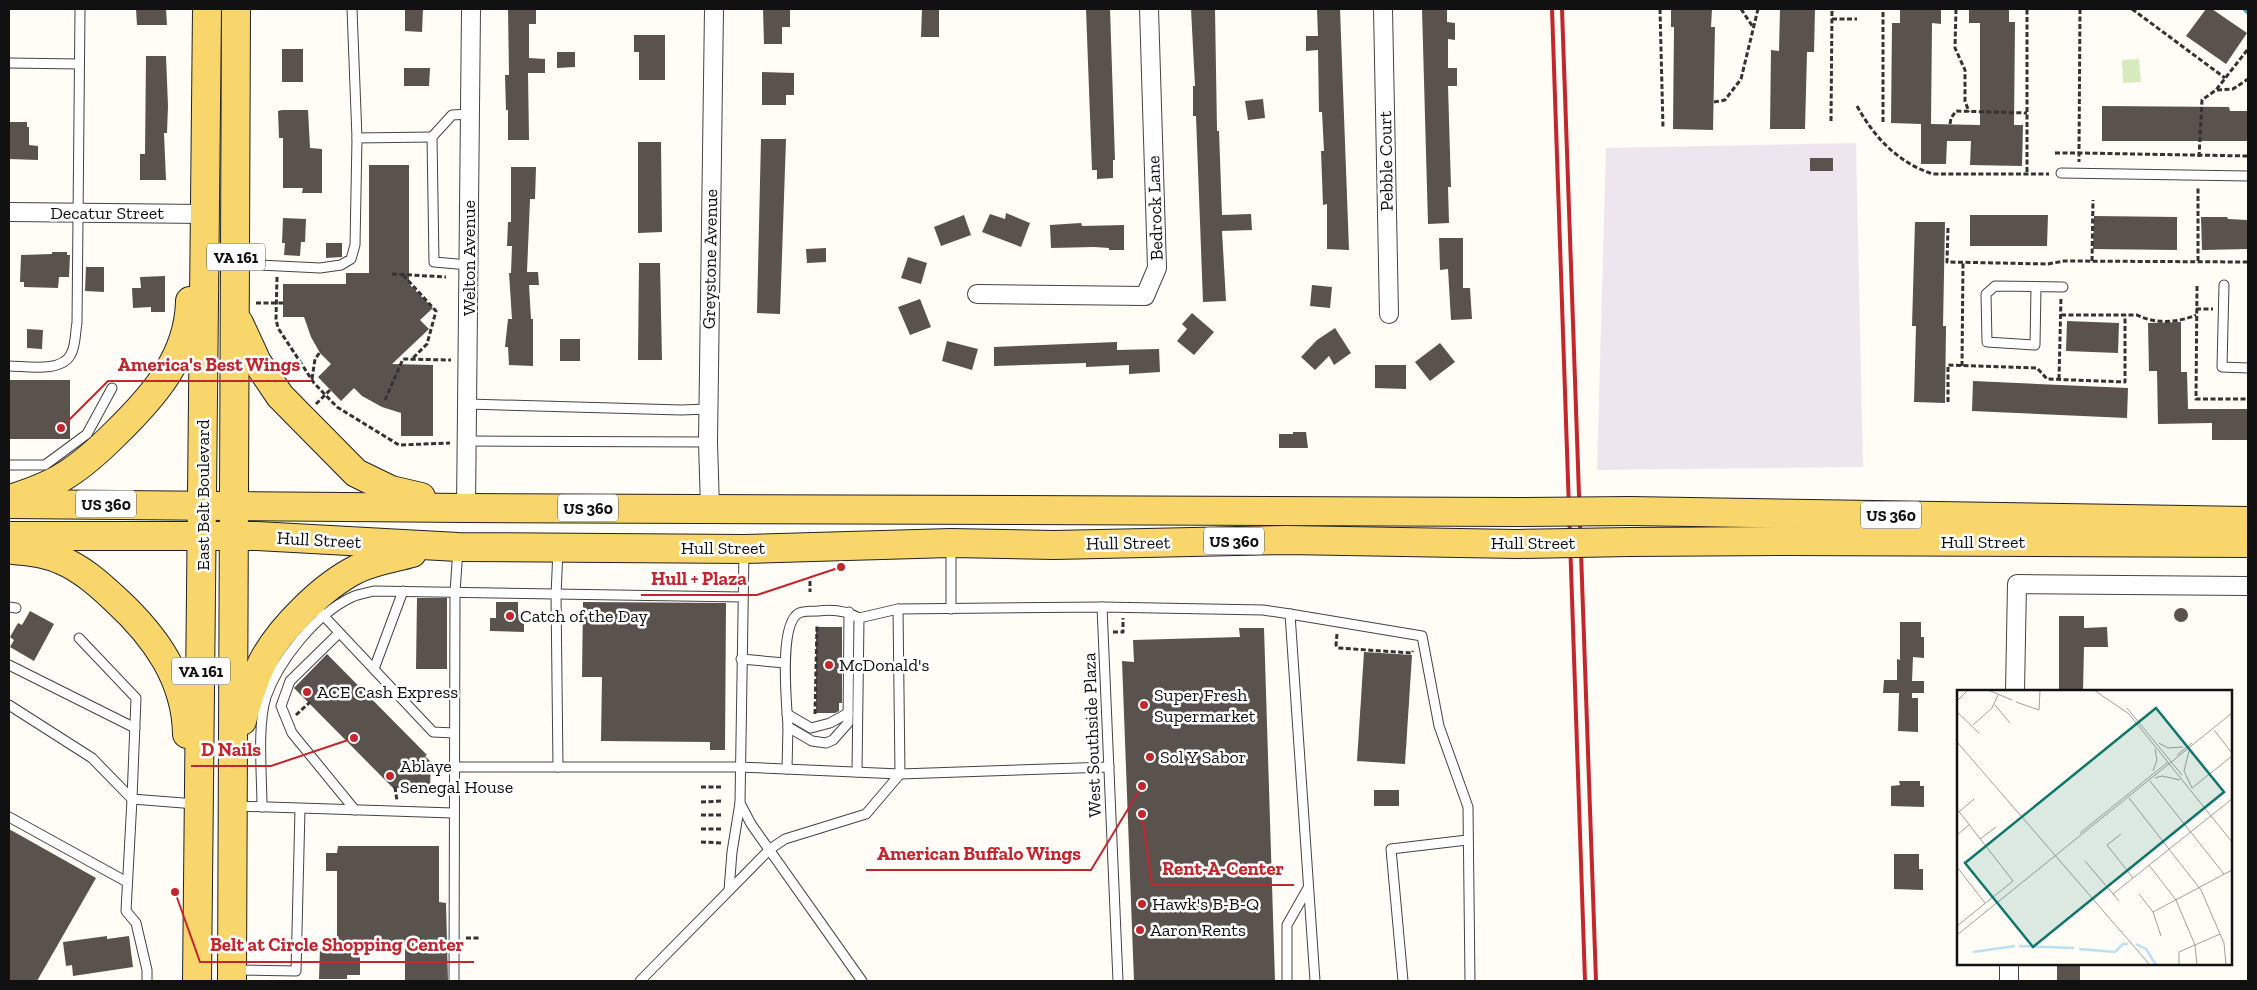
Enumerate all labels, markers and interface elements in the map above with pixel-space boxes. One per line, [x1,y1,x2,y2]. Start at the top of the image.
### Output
street label: Pebble Court [1374,110,1398,211]
street label: Bedrock Lane [1142,155,1168,261]
street label: Greystone Avenue [698,189,722,329]
street label: Welton Avenue [458,200,480,316]
street label: Decatur Street [50,202,164,224]
road number: VA 161 [207,243,265,270]
callout: America's Best Wings [108,347,311,381]
text: America's Best Wings [118,353,301,376]
street label: East Belt Boulevard [192,419,214,571]
road number: US 360 [76,490,136,518]
road number: US 360 [558,494,618,522]
road number: US 360 [1861,502,1921,528]
street label: Hull Street [276,527,362,553]
road number: US 360 [1204,528,1264,554]
street label: Hull Street [1086,531,1171,555]
street label: Hull Street [1941,531,2026,553]
street label: Hull Street [1491,532,1576,554]
street label: Hull Street [681,537,766,559]
callout: Hull + Plaza [641,561,757,595]
text: Hull + Plaza [651,567,747,590]
place label: Catch of the Day [520,605,649,627]
marker: Catch of the Day [504,610,516,622]
street label: West Southside Plaza [1078,652,1106,818]
place label: McDonald's [839,654,929,676]
road number: VA 161 [172,658,230,684]
marker: McDonald's [823,659,835,671]
place label: ACE Cash Express [317,681,458,703]
place label: Super Fresh Supermarket [1154,684,1256,727]
marker: ACE Cash Express [301,686,313,698]
inset map [1957,690,2232,965]
marker: Super Fresh Supermarket [1138,699,1150,711]
callout: D Nails [191,732,271,766]
text: D Nails [201,738,261,761]
place label: Sol Y Sabor [1160,746,1246,768]
marker: Sol Y Sabor [1144,751,1156,763]
place label: Ablaye Senegal House [400,755,513,798]
marker: Ablaye Senegal House [384,770,396,782]
callout: American Buffalo Wings [866,836,1091,870]
text: American Buffalo Wings [877,842,1081,865]
callout: Rent-A-Center [1152,851,1294,885]
text: Rent-A-Center [1162,857,1285,880]
place label: Hawk's B-B-Q [1152,893,1259,915]
marker: Hawk's B-B-Q [1136,898,1148,910]
place label: Aaron Rents [1150,919,1246,941]
marker: Aaron Rents [1134,924,1146,936]
callout: Belt at Circle Shopping Center [200,928,474,962]
text: Belt at Circle Shopping Center [210,933,465,956]

